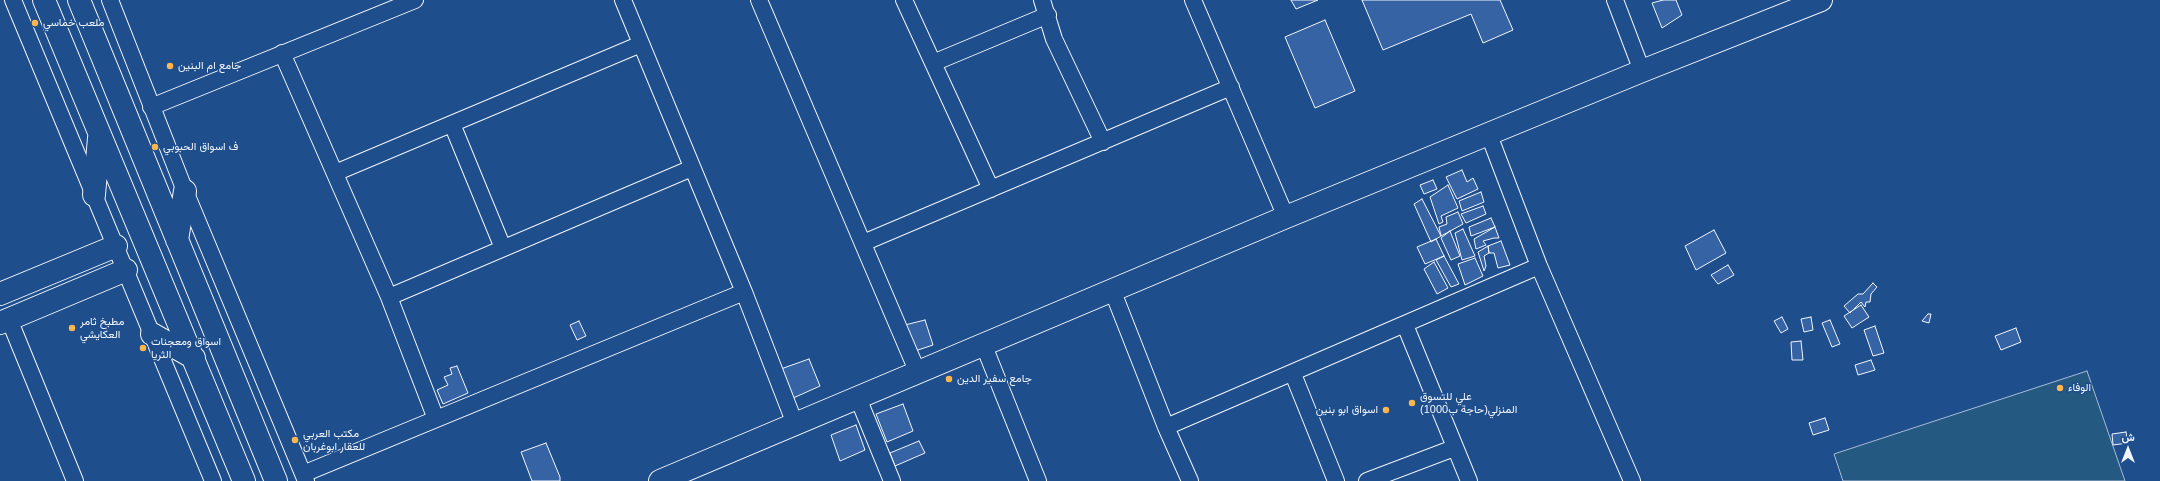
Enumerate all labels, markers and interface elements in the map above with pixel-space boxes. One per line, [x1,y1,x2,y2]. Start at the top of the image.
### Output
place label: ملعب خماسي [43,16,104,30]
marker: ملعب خماسي [30,18,40,28]
place label: جامع ام البنين [178,59,241,73]
marker: جامع ام البنين [165,61,175,71]
place label: ف اسواق الحبوبي [163,140,238,154]
marker: ف اسواق الحبوبي [150,142,160,152]
place label: مطبخ ثامر العكايشي [80,315,124,341]
marker: مطبخ ثامر العكايشي [67,323,77,333]
place label: اسواق ومعجنات الثريا [151,335,221,361]
marker: اسواق ومعجنات الثريا [138,343,148,353]
place label: جامع سفير الدين [957,372,1032,386]
marker: جامع سفير الدين [944,374,954,384]
place label: الوفاء [2068,381,2091,395]
marker: الوفاء [2055,383,2065,393]
place label: علي للتسوق المنزلي(حاجة ب1000) [1420,390,1517,416]
marker: علي للتسوق المنزلي(حاجة ب1000) [1407,398,1417,408]
place label: اسواق ابو بنين [1316,403,1378,417]
marker: اسواق ابو بنين [1381,405,1391,415]
place label: مكتب العربي للعقار ابوغربان [303,427,365,453]
north arrow [2108,429,2148,469]
text: ش [2121,431,2135,443]
marker: مكتب العربي للعقار ابوغربان [290,435,300,445]

